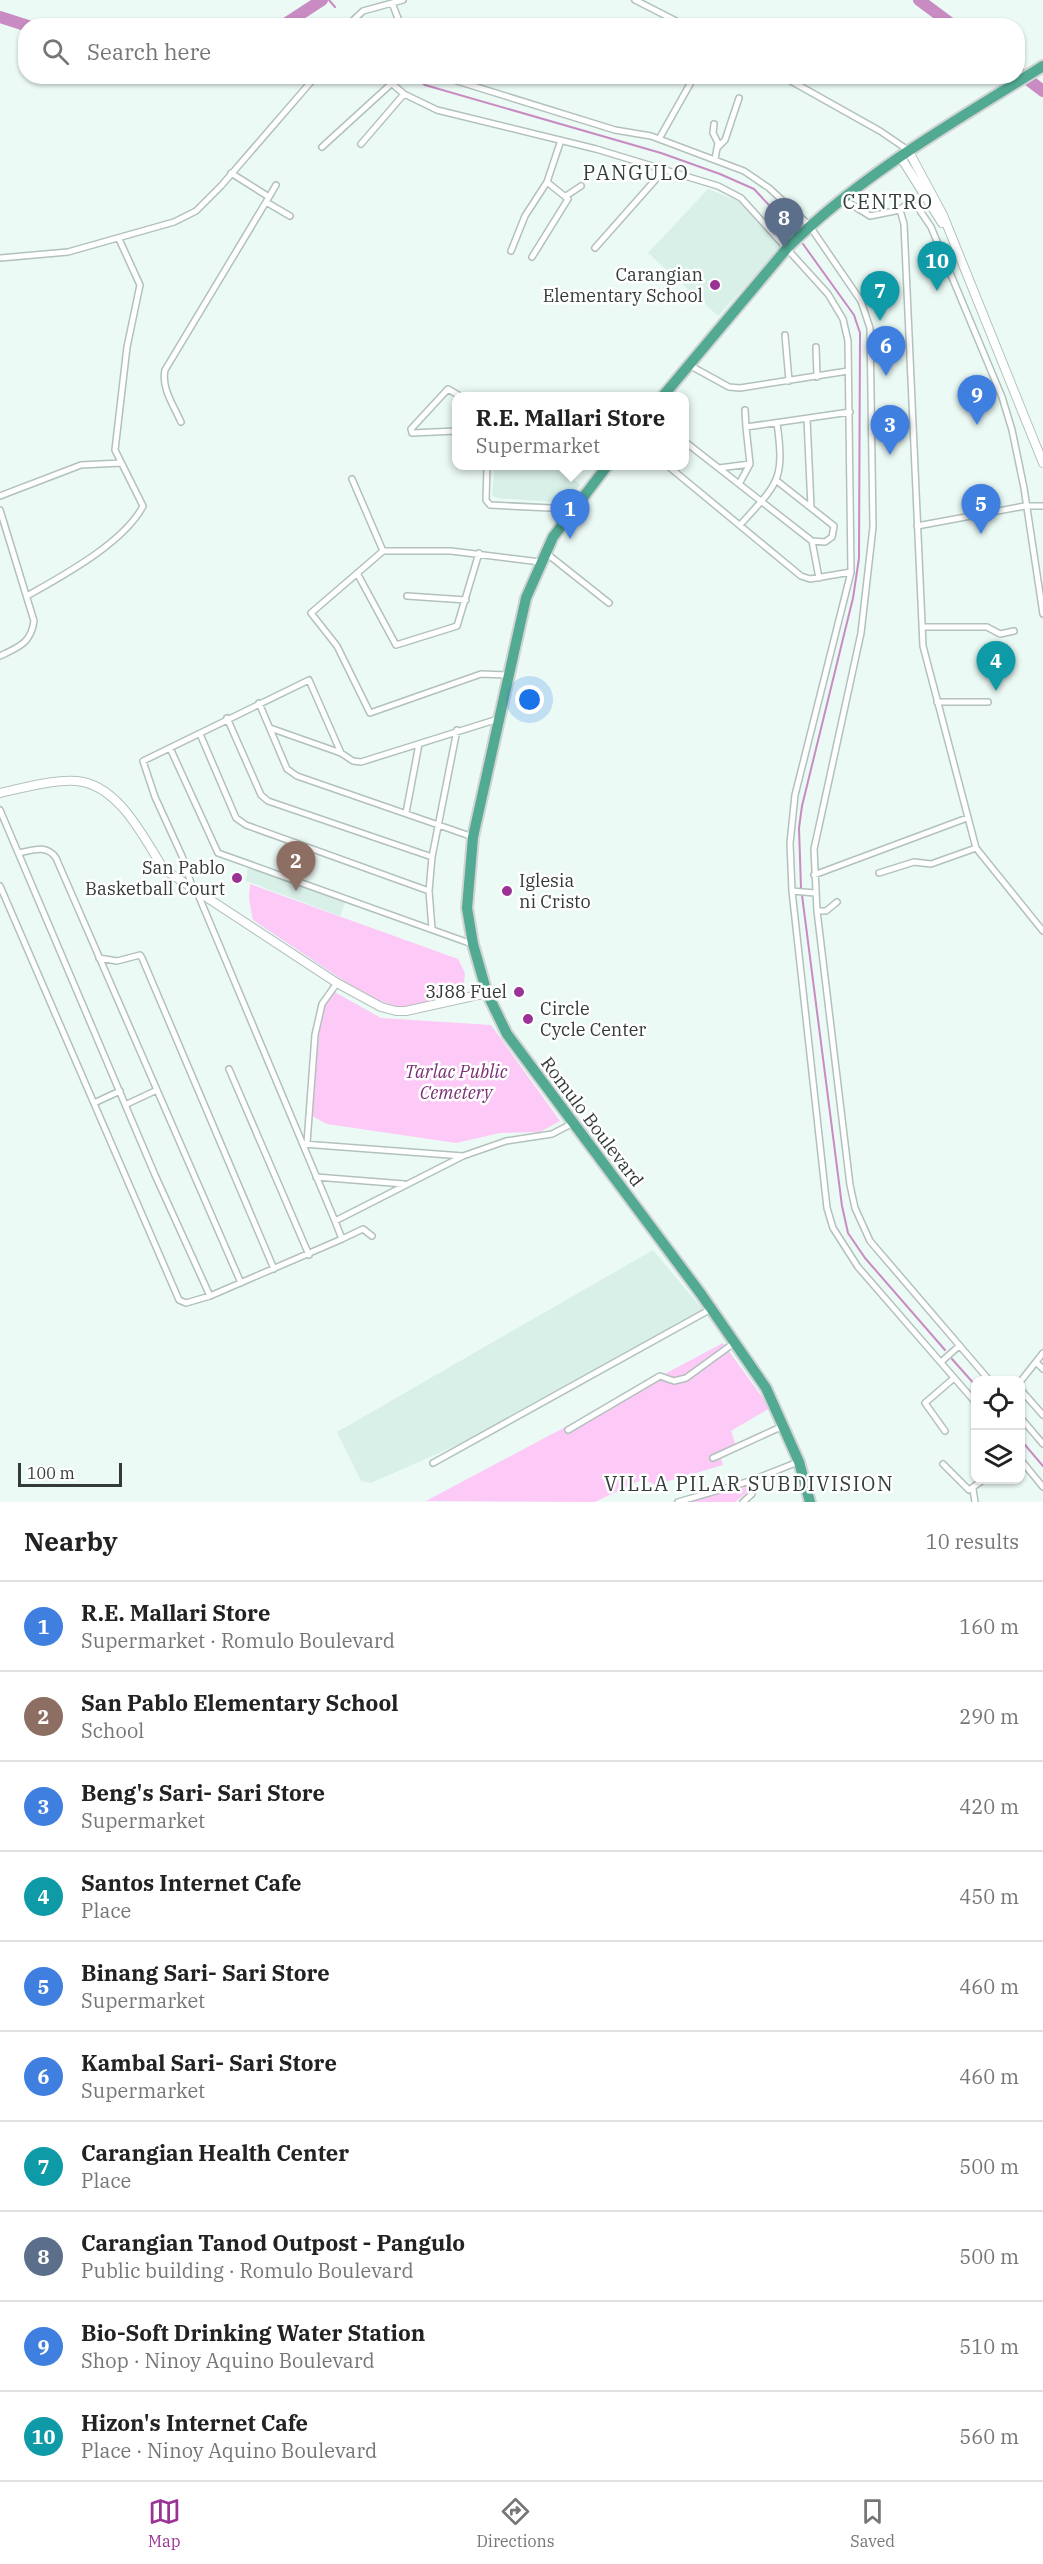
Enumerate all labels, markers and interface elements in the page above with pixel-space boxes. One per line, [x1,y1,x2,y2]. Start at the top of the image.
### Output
search box [18,18,1025,84]
icon: search [39,35,72,68]
text: Search here [87,37,211,66]
district label: PANGULO [583,159,689,186]
district label: CENTRO [843,188,933,215]
pin: 8 [764,198,804,248]
pin: 10 [918,242,956,291]
place label: Carangian Elementary School [543,263,703,307]
pin: 7 [860,272,900,321]
marker: Carangian Elementary School [708,278,722,292]
pin: 6 [866,326,906,376]
pin: 9 [958,376,996,425]
popup [452,392,689,470]
text: R.E. Mallari Store [476,403,665,432]
pin: 3 [870,406,910,455]
text: Supermarket [476,432,600,459]
pin: 5 [962,484,1000,534]
pin: 1 [550,490,590,539]
pin: 4 [976,642,1016,691]
your location [515,685,544,714]
pin: 2 [276,842,316,891]
place label: San Pablo Basketball Court [85,856,225,900]
place label: Iglesia ni Cristo [519,869,591,913]
marker: San Pablo Basketball Court [230,871,244,885]
marker: Iglesia ni Cristo [500,884,514,898]
place label: 3J88 Fuel [425,980,507,1003]
marker: 3J88 Fuel [512,985,526,999]
place label: Circle Cycle Center [540,997,646,1041]
marker: Circle Cycle Center [521,1012,535,1026]
street label: Romulo Boulevard [536,1052,649,1191]
park label: Tarlac Public Cemetery [405,1060,508,1104]
map controls [971,1376,1025,1484]
button: locate [971,1376,1025,1430]
button: layers [971,1430,1025,1484]
scale bar [18,1460,122,1488]
text: 100 m [27,1463,75,1483]
district label: VILLA PILAR SUBDIVISION [604,1470,894,1497]
text: Nearby [24,1524,118,1558]
text: 10 results [926,1528,1019,1555]
text: R.E. Mallari Store [81,1598,270,1627]
text: 1 [38,1613,50,1640]
text: 160 m [959,1613,1019,1640]
text: Supermarket · Romulo Boulevard [81,1627,395,1654]
text: San Pablo Elementary School [81,1688,398,1717]
text: 2 [38,1703,50,1730]
text: 290 m [959,1703,1019,1730]
text: School [81,1717,144,1744]
text: Beng's Sari- Sari Store [81,1778,325,1807]
text: 3 [38,1793,50,1820]
text: 420 m [959,1793,1019,1820]
text: Supermarket [81,1807,205,1834]
text: Santos Internet Cafe [81,1868,301,1897]
text: 4 [38,1883,50,1910]
text: 450 m [959,1883,1019,1910]
text: Place [81,1897,131,1924]
text: Binang Sari- Sari Store [81,1958,330,1987]
text: 5 [38,1973,50,2000]
text: 460 m [959,1973,1019,2000]
text: Supermarket [81,1987,205,2014]
text: Kambal Sari- Sari Store [81,2048,337,2077]
text: 6 [38,2063,50,2090]
text: 460 m [959,2063,1019,2090]
text: Supermarket [81,2077,205,2104]
text: Carangian Health Center [81,2138,349,2167]
text: 7 [38,2153,50,2180]
text: 500 m [959,2153,1019,2180]
text: Place [81,2167,131,2194]
text: Carangian Tanod Outpost - Pangulo [81,2228,465,2257]
text: 8 [38,2243,50,2270]
text: 500 m [959,2243,1019,2270]
text: Public building · Romulo Boulevard [81,2257,414,2284]
text: Bio-Soft Drinking Water Station [81,2318,425,2347]
text: 9 [38,2333,50,2360]
text: 510 m [959,2333,1019,2360]
text: Shop · Ninoy Aquino Boulevard [81,2347,375,2374]
text: Hizon's Internet Cafe [81,2408,308,2437]
text: 10 [32,2423,56,2450]
text: 560 m [959,2423,1019,2450]
text: Place · Ninoy Aquino Boulevard [81,2437,377,2464]
tab: Map [148,2495,181,2551]
tab: Directions [477,2495,555,2551]
tab: Saved [850,2495,895,2551]

